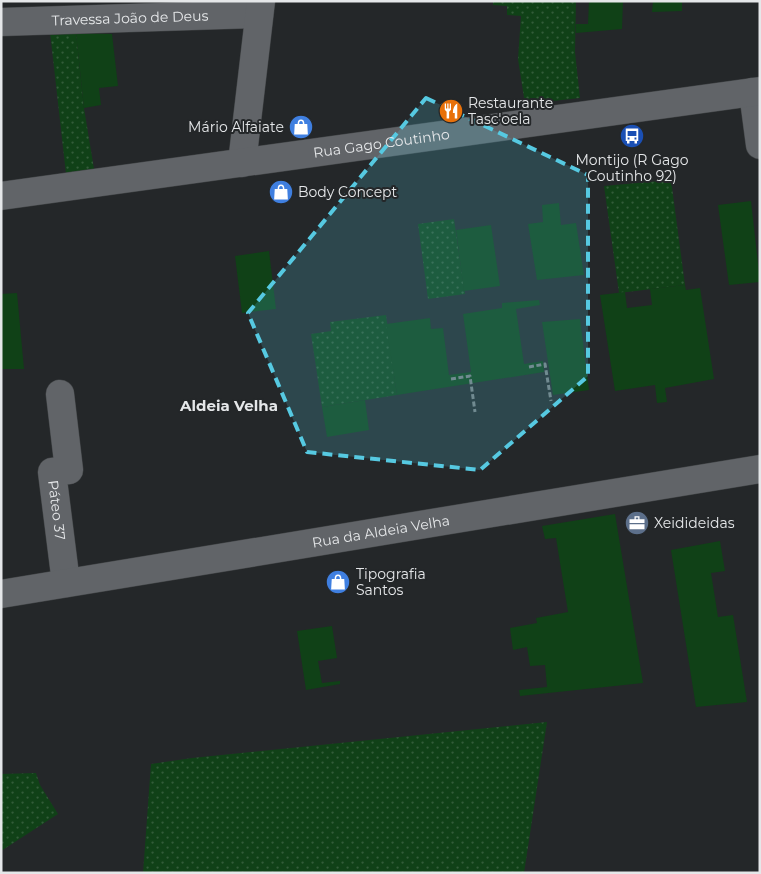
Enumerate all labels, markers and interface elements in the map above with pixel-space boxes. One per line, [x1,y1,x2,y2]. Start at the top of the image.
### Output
street label: Travessa João de Deus [51,7,209,29]
place label: Restaurante Tasc'oela [468,94,553,128]
restaurant icon: Restaurante Tasc'oela [438,98,464,124]
shop icon: Mário Alfaiate [288,114,314,140]
place label: Mário Alfaiate [188,118,284,136]
bus stop icon: Montijo (R Gago Coutinho 92) [619,123,645,149]
street label: Rua Gago Coutinho [312,125,451,162]
place label: Montijo (R Gago Coutinho 92) [575,151,689,185]
shop icon: Body Concept [268,179,294,205]
place label: Body Concept [298,183,398,201]
district label: Aldeia Velha [179,396,278,415]
street label: Páteo 37 [44,479,70,541]
office icon: Xeidideidas [624,510,650,536]
street label: Rua da Aldeia Velha [311,511,451,552]
place label: Xeidideidas [654,514,735,532]
place label: Tipografia Santos [356,565,426,599]
shop icon: Tipografia Santos [325,569,351,595]

